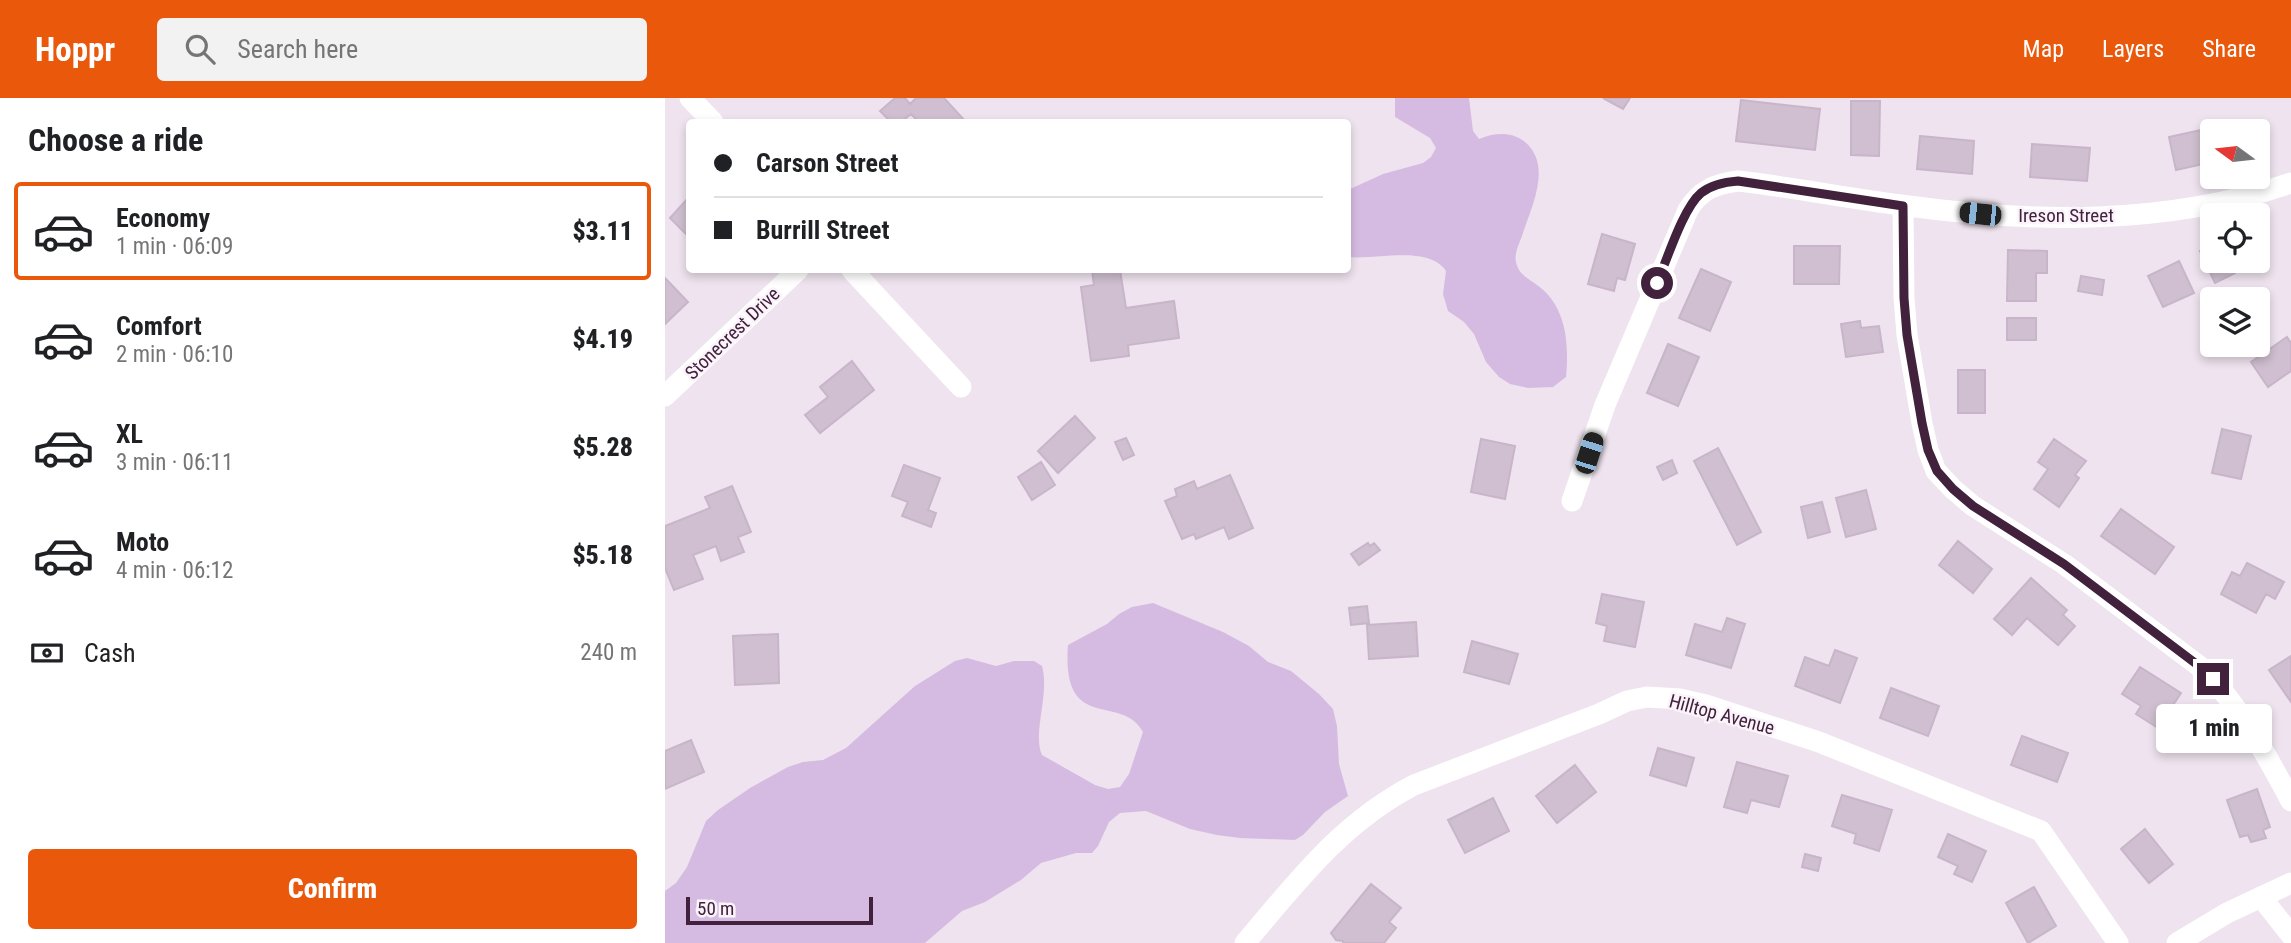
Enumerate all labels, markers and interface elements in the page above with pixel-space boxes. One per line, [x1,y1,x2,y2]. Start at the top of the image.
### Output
search box [157,18,647,81]
text: Hoppr [35,30,115,69]
icon: search [181,30,219,68]
text: Search here [237,34,358,64]
text: Map [2023,35,2064,63]
text: Layers [2102,35,2164,63]
text: Share [2202,35,2256,63]
north arrow [2200,119,2270,189]
map controls [2200,119,2270,357]
text: Choose a ride [28,121,203,159]
text: Carson Street [756,148,898,178]
icon: car [32,200,95,263]
car [1959,201,2002,227]
text: Economy [116,203,210,233]
button: locate [2200,203,2270,273]
street label: Ireson Street [2018,204,2114,227]
text: Burrill Street [756,215,889,245]
text: $3.11 [572,216,633,246]
text: 1 min · 06:09 [116,233,233,260]
route start [1641,267,1673,299]
street label: Stonecrest Drive [680,282,785,384]
button: layers [2200,287,2270,357]
icon: car [32,308,95,371]
text: Comfort [116,311,202,341]
text: $4.19 [572,324,633,354]
text: 2 min · 06:10 [116,341,233,368]
icon: car [32,416,95,479]
text: XL [116,419,143,449]
car [1573,430,1606,476]
text: $5.28 [572,432,633,462]
text: 3 min · 06:11 [116,449,233,476]
icon: car [32,524,95,587]
text: Moto [116,527,169,557]
text: $5.18 [572,540,633,570]
text: 4 min · 06:12 [116,557,233,584]
icon: cash [28,634,66,672]
text: Cash [84,638,136,668]
text: 240 m [580,639,637,666]
route end [2197,663,2229,695]
street label: Hilltop Avenue [1667,689,1777,740]
callout: 1 min [2155,704,2271,752]
text: 1 min [2188,715,2240,742]
button: Confirm [28,849,637,929]
scale bar [686,894,873,926]
text: 50 m [697,897,734,920]

